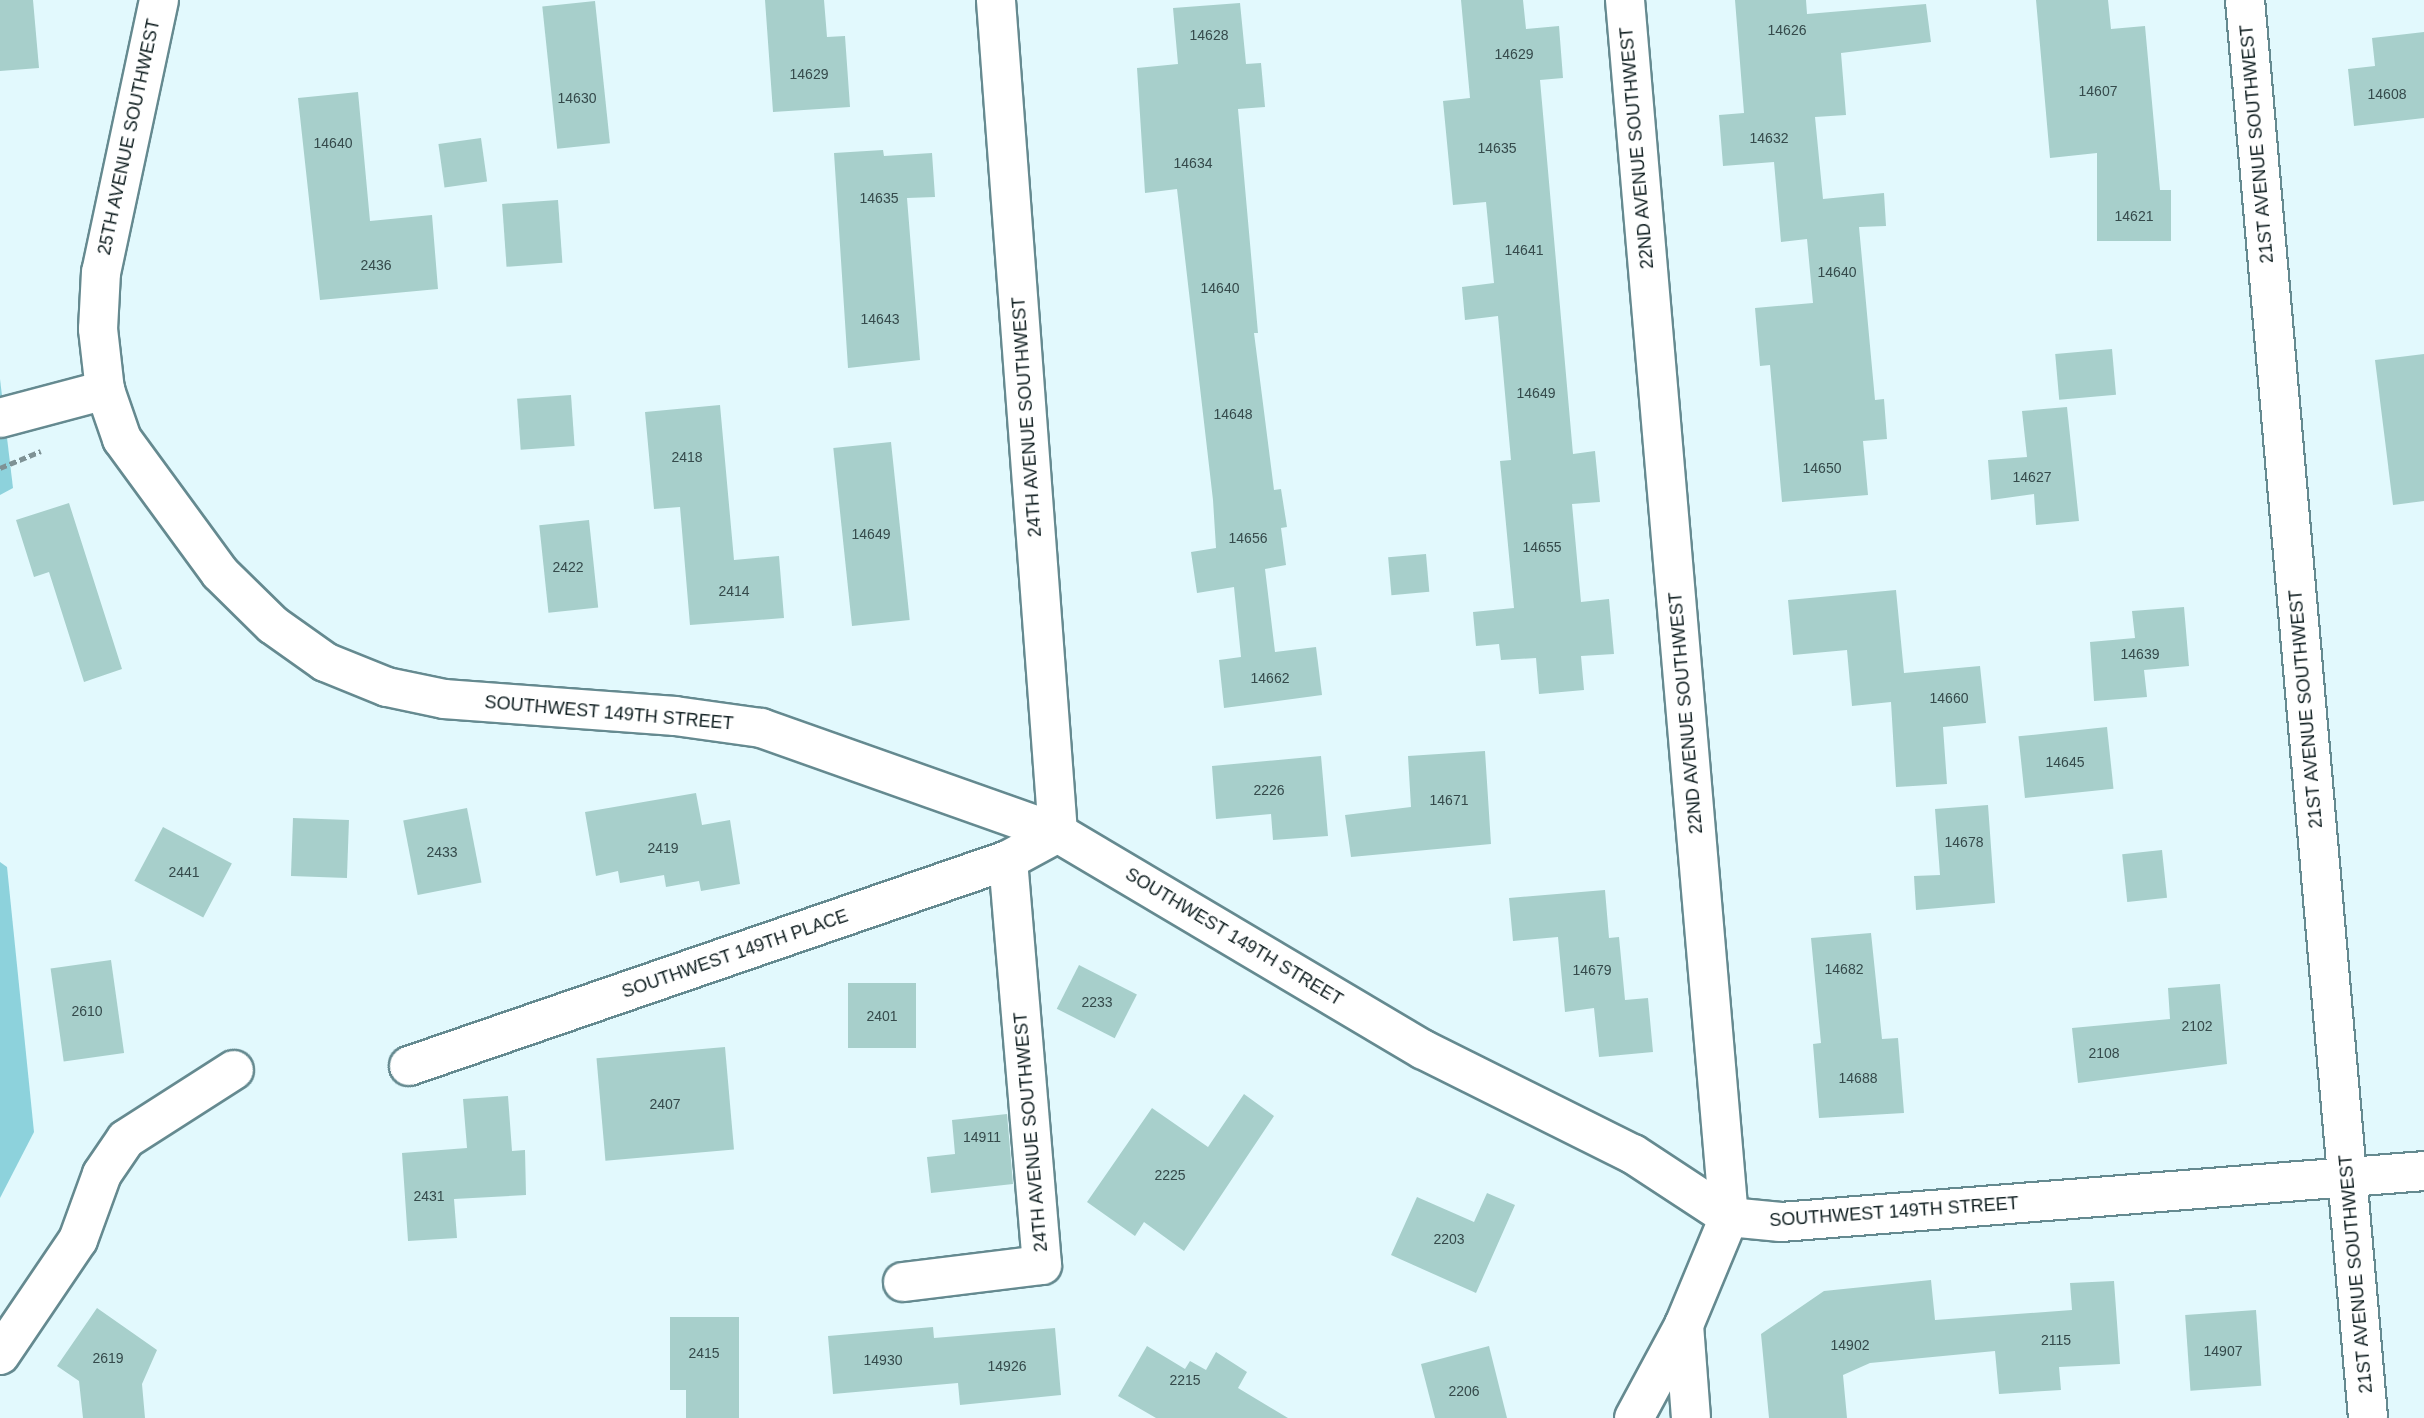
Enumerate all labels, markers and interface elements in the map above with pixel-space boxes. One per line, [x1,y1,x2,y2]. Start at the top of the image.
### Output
street label: 25TH AVENUE SOUTHWEST [93,17,165,257]
house number: 14626 [1768,22,1806,38]
street label: 21ST AVENUE SOUTHWEST [2236,23,2278,265]
street label: 22ND AVENUE SOUTHWEST [1616,26,1658,270]
house number: 14628 [1190,27,1228,43]
house number: 14629 [1495,46,1533,62]
house number: 14629 [790,66,828,82]
house number: 14607 [2079,83,2117,99]
house number: 14608 [2368,86,2406,102]
house number: 14630 [558,90,596,106]
house number: 14632 [1750,130,1788,146]
house number: 14640 [314,135,352,151]
house number: 14635 [1478,140,1516,156]
house number: 14634 [1174,155,1212,171]
house number: 14635 [860,190,898,206]
house number: 14621 [2115,208,2153,224]
house number: 14641 [1505,242,1543,258]
house number: 2436 [360,257,392,273]
house number: 14640 [1818,264,1856,280]
house number: 14640 [1201,280,1239,296]
street label: 24TH AVENUE SOUTHWEST [1008,296,1046,538]
house number: 14643 [861,311,899,327]
house number: 14649 [1517,385,1555,401]
house number: 14648 [1214,406,1252,422]
house number: 2418 [671,449,703,465]
house number: 14650 [1803,460,1841,476]
house number: 14627 [2013,469,2051,485]
house number: 14649 [852,526,890,542]
house number: 14656 [1229,530,1267,546]
house number: 14655 [1523,539,1561,555]
house number: 2422 [552,559,584,575]
house number: 2414 [718,583,750,599]
street label: 21ST AVENUE SOUTHWEST [2285,588,2327,830]
street label: 22ND AVENUE SOUTHWEST [1665,591,1707,835]
house number: 14639 [2121,646,2159,662]
house number: 14662 [1251,670,1289,686]
house number: 14660 [1930,690,1968,706]
street label: SOUTHWEST 149TH STREET [484,691,734,735]
house number: 14645 [2046,754,2084,770]
house number: 2226 [1253,782,1285,798]
house number: 14671 [1430,792,1468,808]
house number: 14678 [1945,834,1983,850]
house number: 2419 [647,840,679,856]
house number: 2433 [426,844,458,860]
street label: SOUTHWEST 149TH STREET [1121,863,1347,1011]
house number: 2441 [168,864,200,880]
street label: SOUTHWEST 149TH PLACE [619,905,851,1003]
house number: 14682 [1825,961,1863,977]
house number: 14679 [1573,962,1611,978]
house number: 2233 [1081,994,1113,1010]
house number: 2610 [71,1003,103,1019]
house number: 2401 [866,1008,898,1024]
street label: 24TH AVENUE SOUTHWEST [1010,1011,1052,1253]
house number: 2102 [2181,1018,2213,1034]
house number: 2108 [2088,1045,2120,1061]
house number: 14688 [1839,1070,1877,1086]
house number: 2407 [649,1096,681,1112]
house number: 14911 [963,1129,1001,1145]
street label: 21ST AVENUE SOUTHWEST [2335,1153,2377,1395]
house number: 2225 [1154,1167,1186,1183]
house number: 2431 [413,1188,445,1204]
street label: SOUTHWEST 149TH STREET [1769,1193,2019,1231]
house number: 2203 [1433,1231,1465,1247]
house number: 2115 [2041,1332,2071,1348]
house number: 14902 [1831,1337,1869,1353]
house number: 14907 [2204,1343,2242,1359]
house number: 2415 [688,1345,720,1361]
house number: 2619 [92,1350,124,1366]
house number: 14930 [864,1352,902,1368]
house number: 14926 [988,1358,1026,1374]
house number: 2215 [1169,1372,1201,1388]
house number: 2206 [1448,1383,1480,1399]

